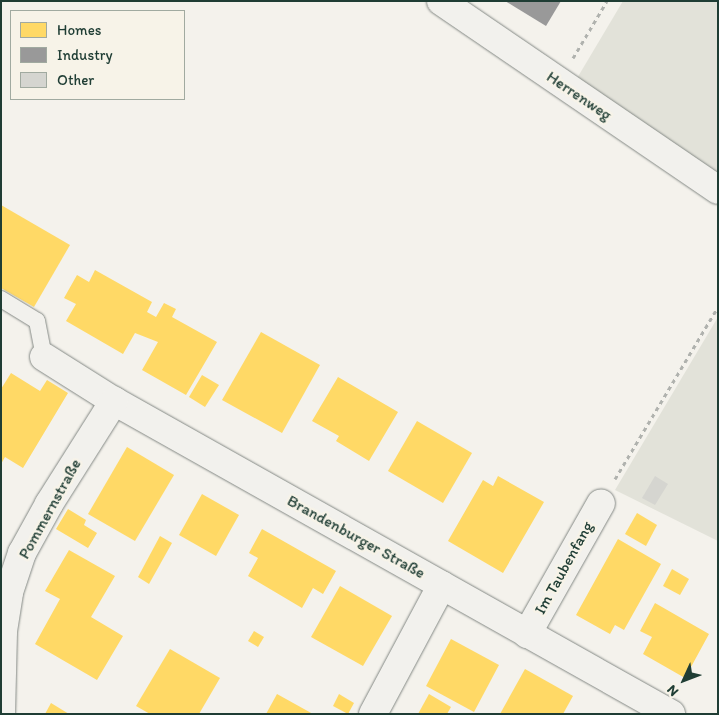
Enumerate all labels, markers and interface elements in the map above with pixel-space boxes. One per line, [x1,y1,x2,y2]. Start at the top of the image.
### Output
legend [10,10,185,100]
text: Homes [57,21,101,39]
text: Industry [57,46,113,64]
street label: Herrenweg [543,67,615,125]
text: Other [57,71,94,89]
street label: Pommernstraße [15,456,85,562]
street label: Brandenburger Straße [284,491,428,583]
street label: Im Taubenfang [530,518,598,618]
north arrow [659,655,709,705]
text: N [663,681,682,700]

